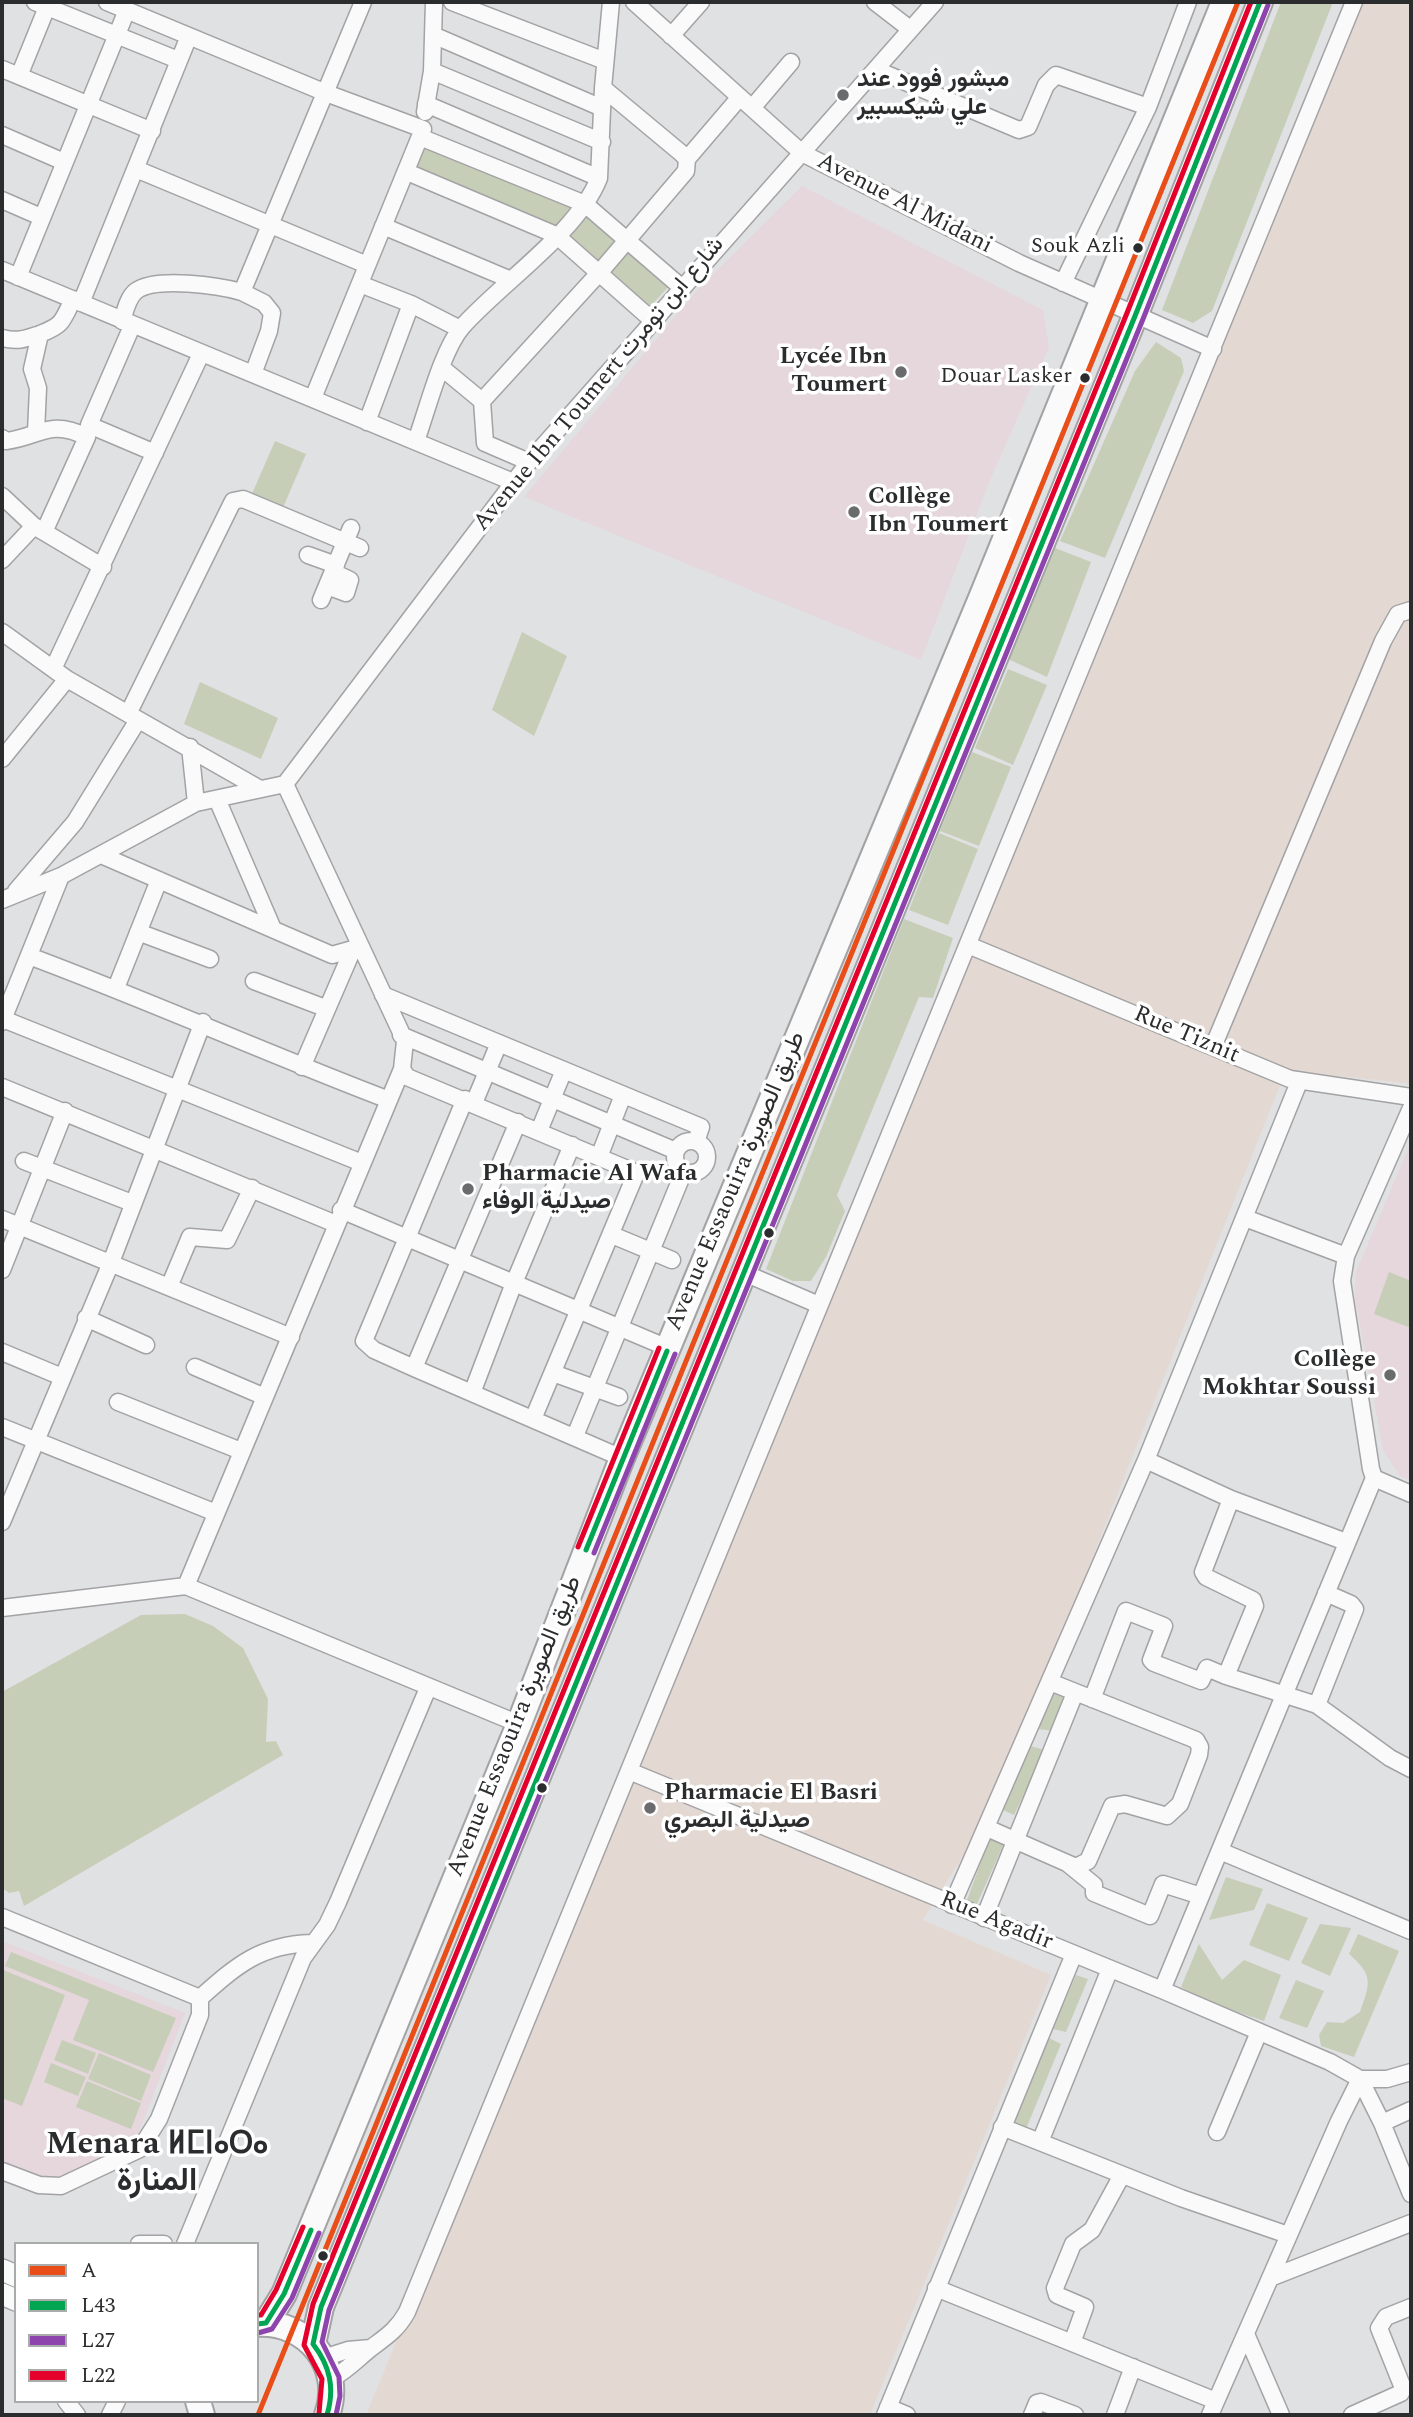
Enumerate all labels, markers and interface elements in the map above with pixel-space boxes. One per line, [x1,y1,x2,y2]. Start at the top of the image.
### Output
place label: مبشور فوود عند علي شيكسبير [857,67,1009,123]
marker: مبشور فوود عند علي شيكسبير [835,87,851,103]
street label: Avenue Al Midani [811,148,997,262]
street label: Avenue Ibn Toumert شارع ابن تومرت [468,232,732,538]
place label: Souk Azli [1031,235,1125,261]
marker: Souk Azli [1131,241,1145,255]
place label: Lycée Ibn Toumert [780,344,887,400]
marker: Lycée Ibn Toumert [893,364,909,380]
place label: Douar Lasker [940,365,1072,391]
marker: Douar Lasker [1078,371,1092,385]
place label: Collège Ibn Toumert [868,484,1008,540]
marker: Collège Ibn Toumert [846,504,862,520]
street label: Rue Tiznit [1129,1001,1243,1071]
street label: Avenue Essaouira طريق الصويرة [661,1028,813,1336]
place label: Pharmacie Al Wafa صيدلية الوفاء [482,1161,697,1217]
marker: Pharmacie Al Wafa صيدلية الوفاء [460,1181,476,1197]
unlabelled marker [762,1226,776,1240]
place label: Collège Mokhtar Soussi [1202,1347,1376,1403]
marker: Collège Mokhtar Soussi [1382,1367,1398,1383]
street label: Avenue Essaouira طريق الصويرة [442,1572,590,1882]
place label: Pharmacie El Basri صيدلية البصري [664,1780,878,1836]
unlabelled marker [535,1781,549,1795]
marker: Pharmacie El Basri صيدلية البصري [642,1800,658,1816]
street label: Rue Agadir [935,1886,1057,1958]
district label: Menara ⵍⵎⵏⴰⵔⴰ المنارة [46,2128,268,2203]
legend [14,2242,259,2403]
unlabelled marker [316,2249,330,2263]
text: A [81,2255,97,2287]
text: L43 [81,2290,115,2322]
text: L27 [81,2325,115,2357]
text: L22 [81,2360,115,2392]

